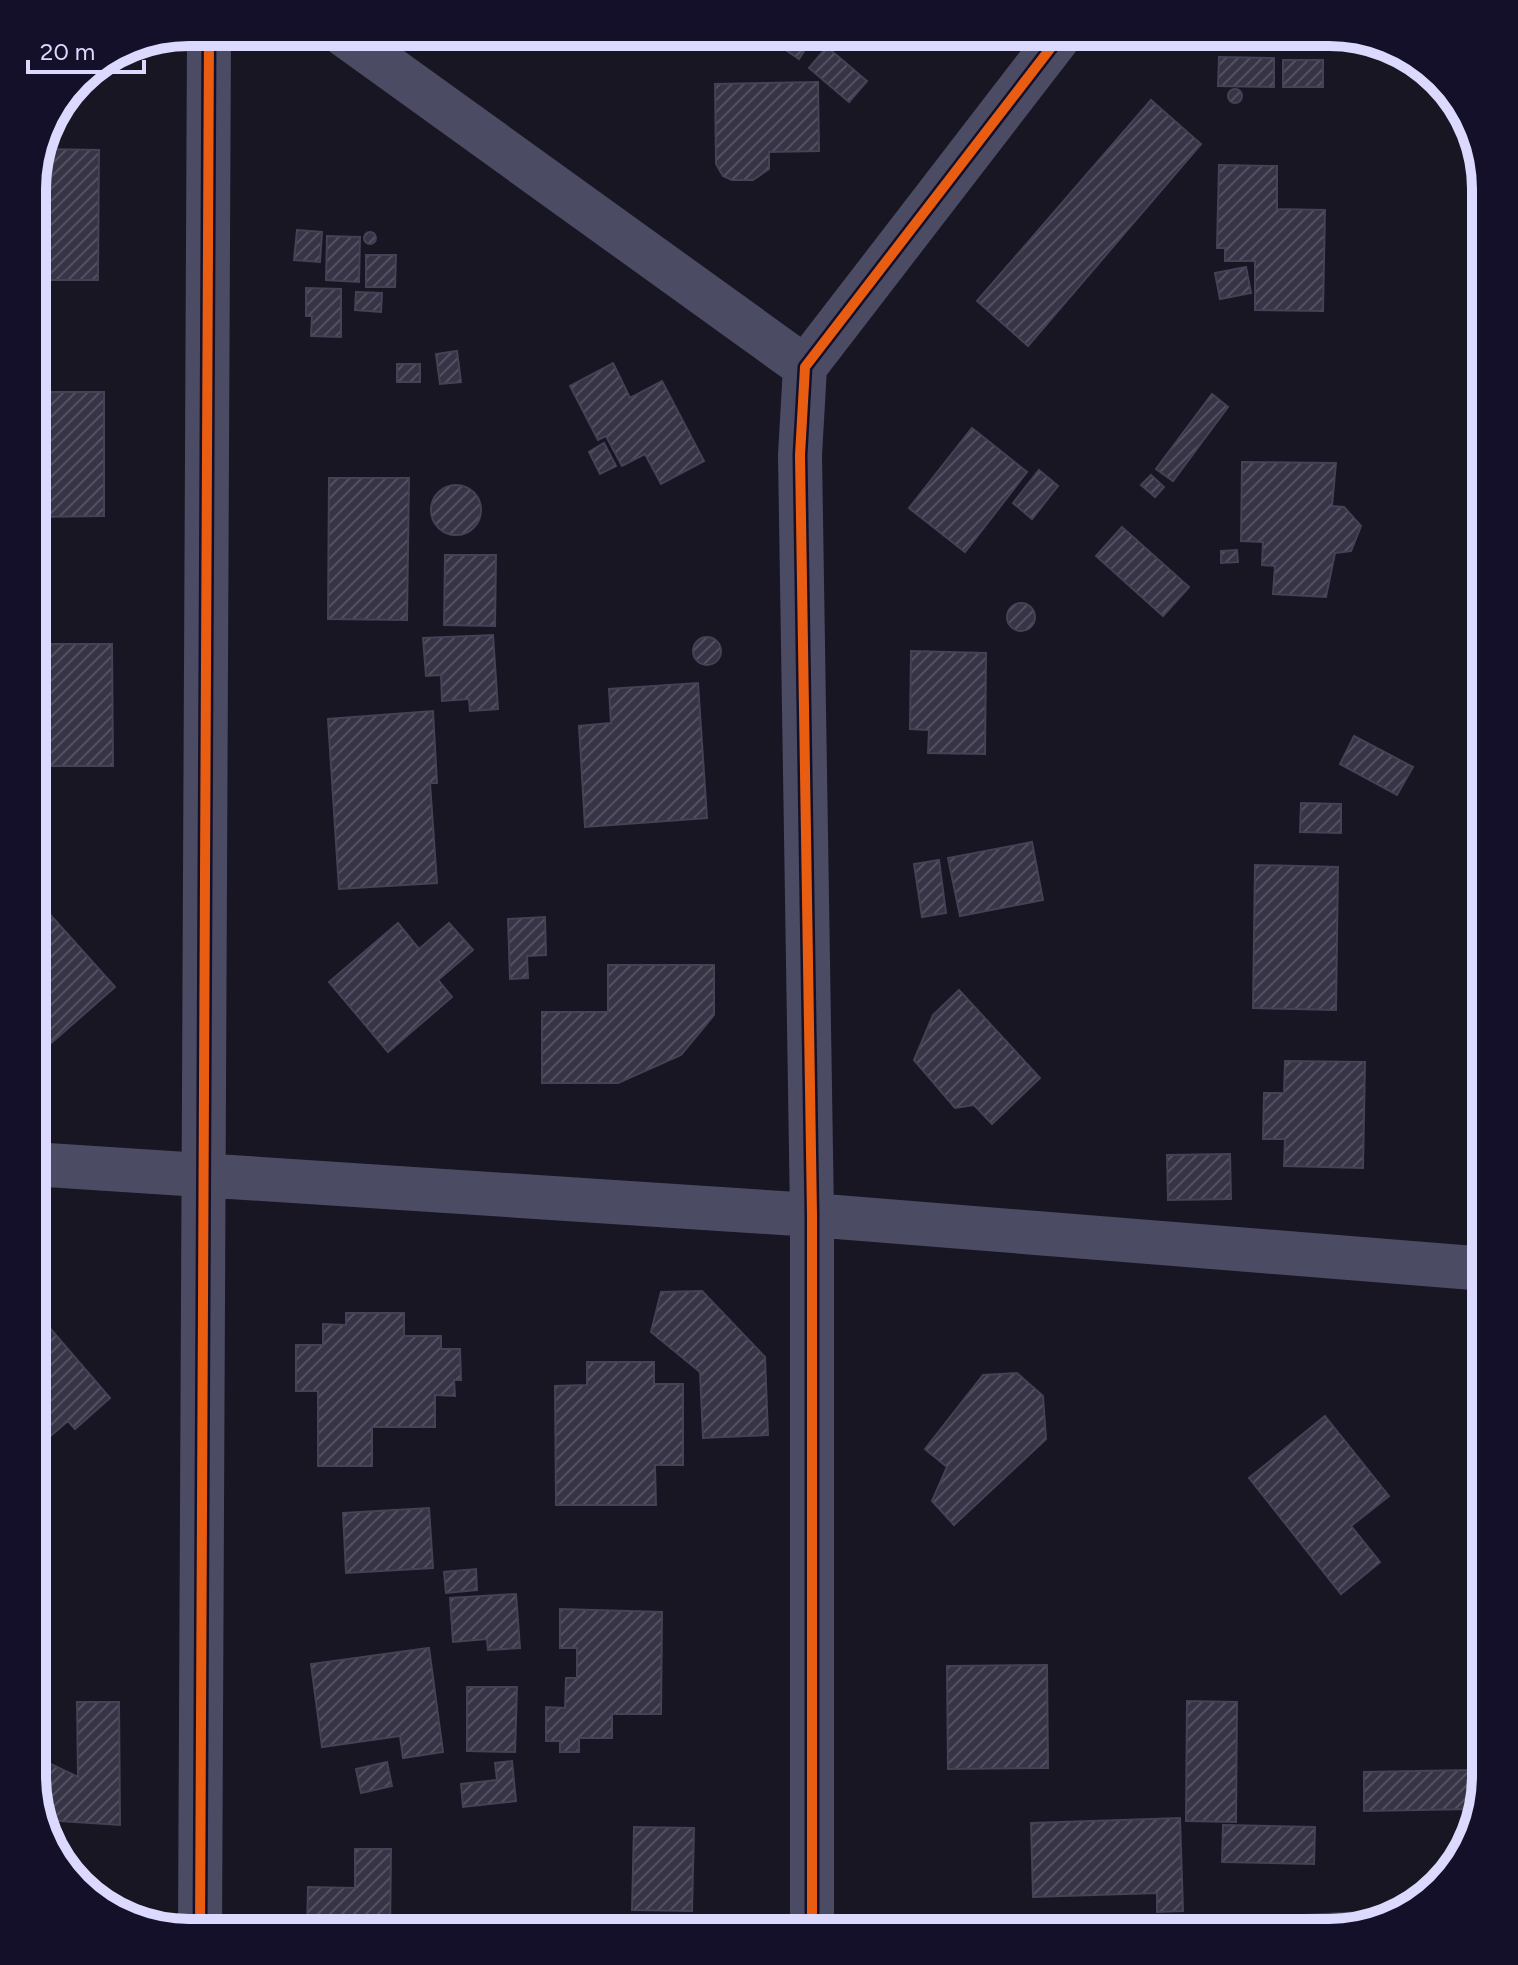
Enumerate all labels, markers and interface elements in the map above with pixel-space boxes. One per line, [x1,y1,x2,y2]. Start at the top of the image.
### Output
scale bar [28,24,144,74]
text: 20 m [40,37,95,66]

